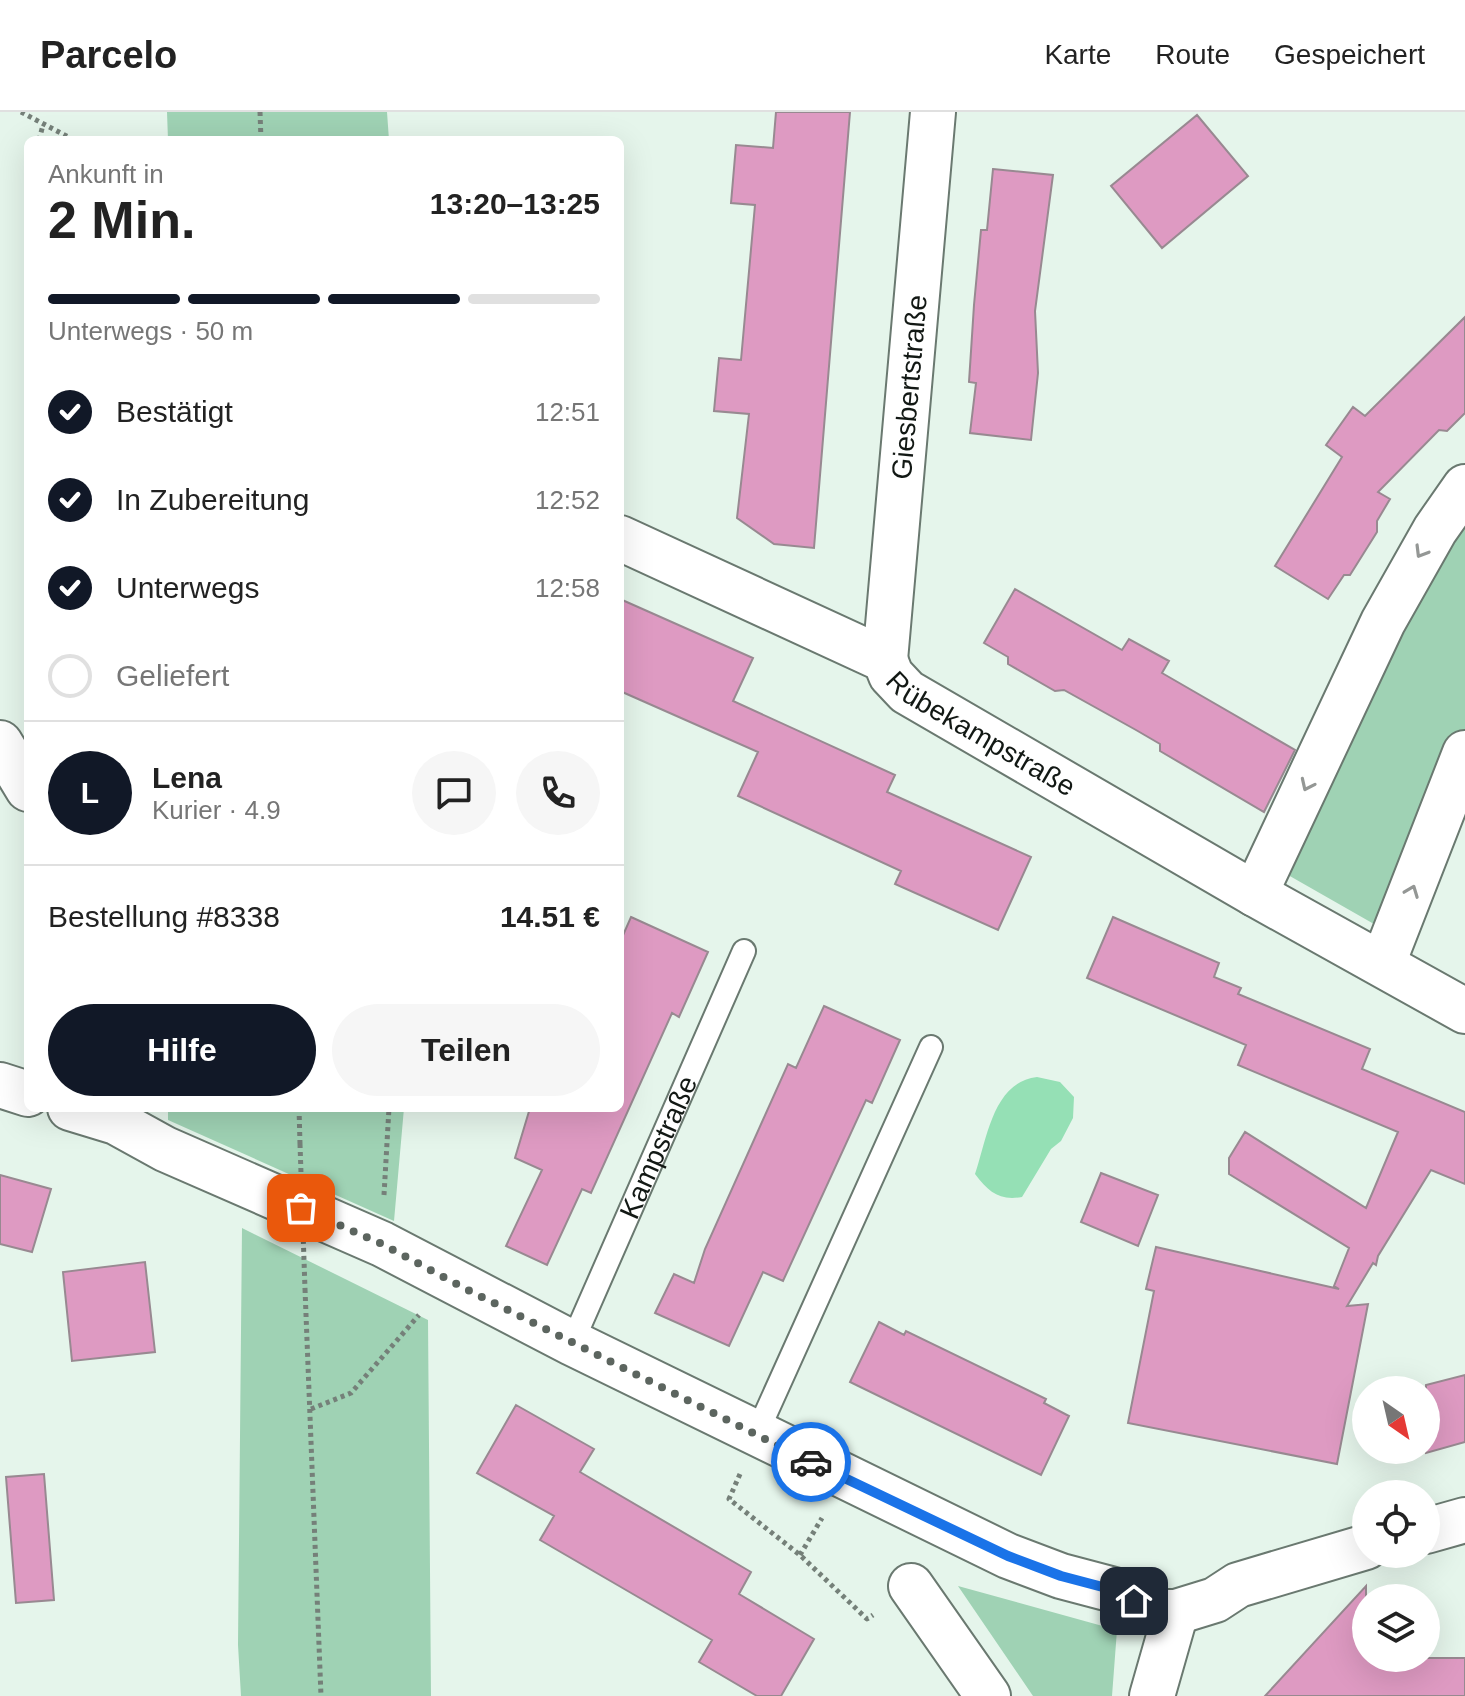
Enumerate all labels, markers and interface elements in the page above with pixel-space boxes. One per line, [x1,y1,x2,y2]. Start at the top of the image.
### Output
text: Parcelo [40,34,177,76]
text: Karte [1044,39,1111,70]
text: Route [1155,39,1230,70]
text: Gespeichert [1274,39,1425,70]
text: Ankunft in [48,159,164,189]
text: 13:20–13:25 [430,187,600,220]
text: 2 Min. [48,191,195,249]
street label: Giesbertstraße [885,293,932,481]
text: Unterwegs · 50 m [48,316,253,346]
icon: check [48,390,92,434]
text: Bestätigt [116,395,233,428]
text: 12:51 [535,397,600,427]
icon: check [48,478,92,522]
text: In Zubereitung [116,483,309,516]
text: 12:52 [535,485,600,515]
one-way arrow [1416,543,1431,558]
icon: check [48,566,92,610]
text: Unterwegs [116,571,259,604]
text: 12:58 [535,573,600,603]
text: Geliefert [116,659,229,692]
street label: Rübekampstraße [880,665,1081,802]
button: chat [412,751,496,835]
button: phone [516,751,600,835]
text: Lena [152,761,222,794]
text: L [81,776,99,809]
one-way arrow [1301,777,1317,791]
text: Kurier · 4.9 [152,795,281,825]
one-way arrow [1402,885,1419,899]
text: Bestellung #8338 [48,900,280,933]
text: 14.51 € [500,900,600,933]
button: Hilfe [48,1004,316,1096]
button: Teilen [332,1004,600,1096]
street label: Kampstraße [613,1071,703,1223]
pin [267,1174,335,1242]
icon: bag [279,1186,323,1230]
north arrow [1352,1376,1440,1464]
map controls [1352,1376,1440,1672]
courier [771,1422,851,1502]
icon: car [789,1440,833,1484]
button: locate [1352,1480,1440,1568]
pin [1100,1567,1168,1635]
icon: home [1112,1579,1156,1623]
button: layers [1352,1584,1440,1672]

